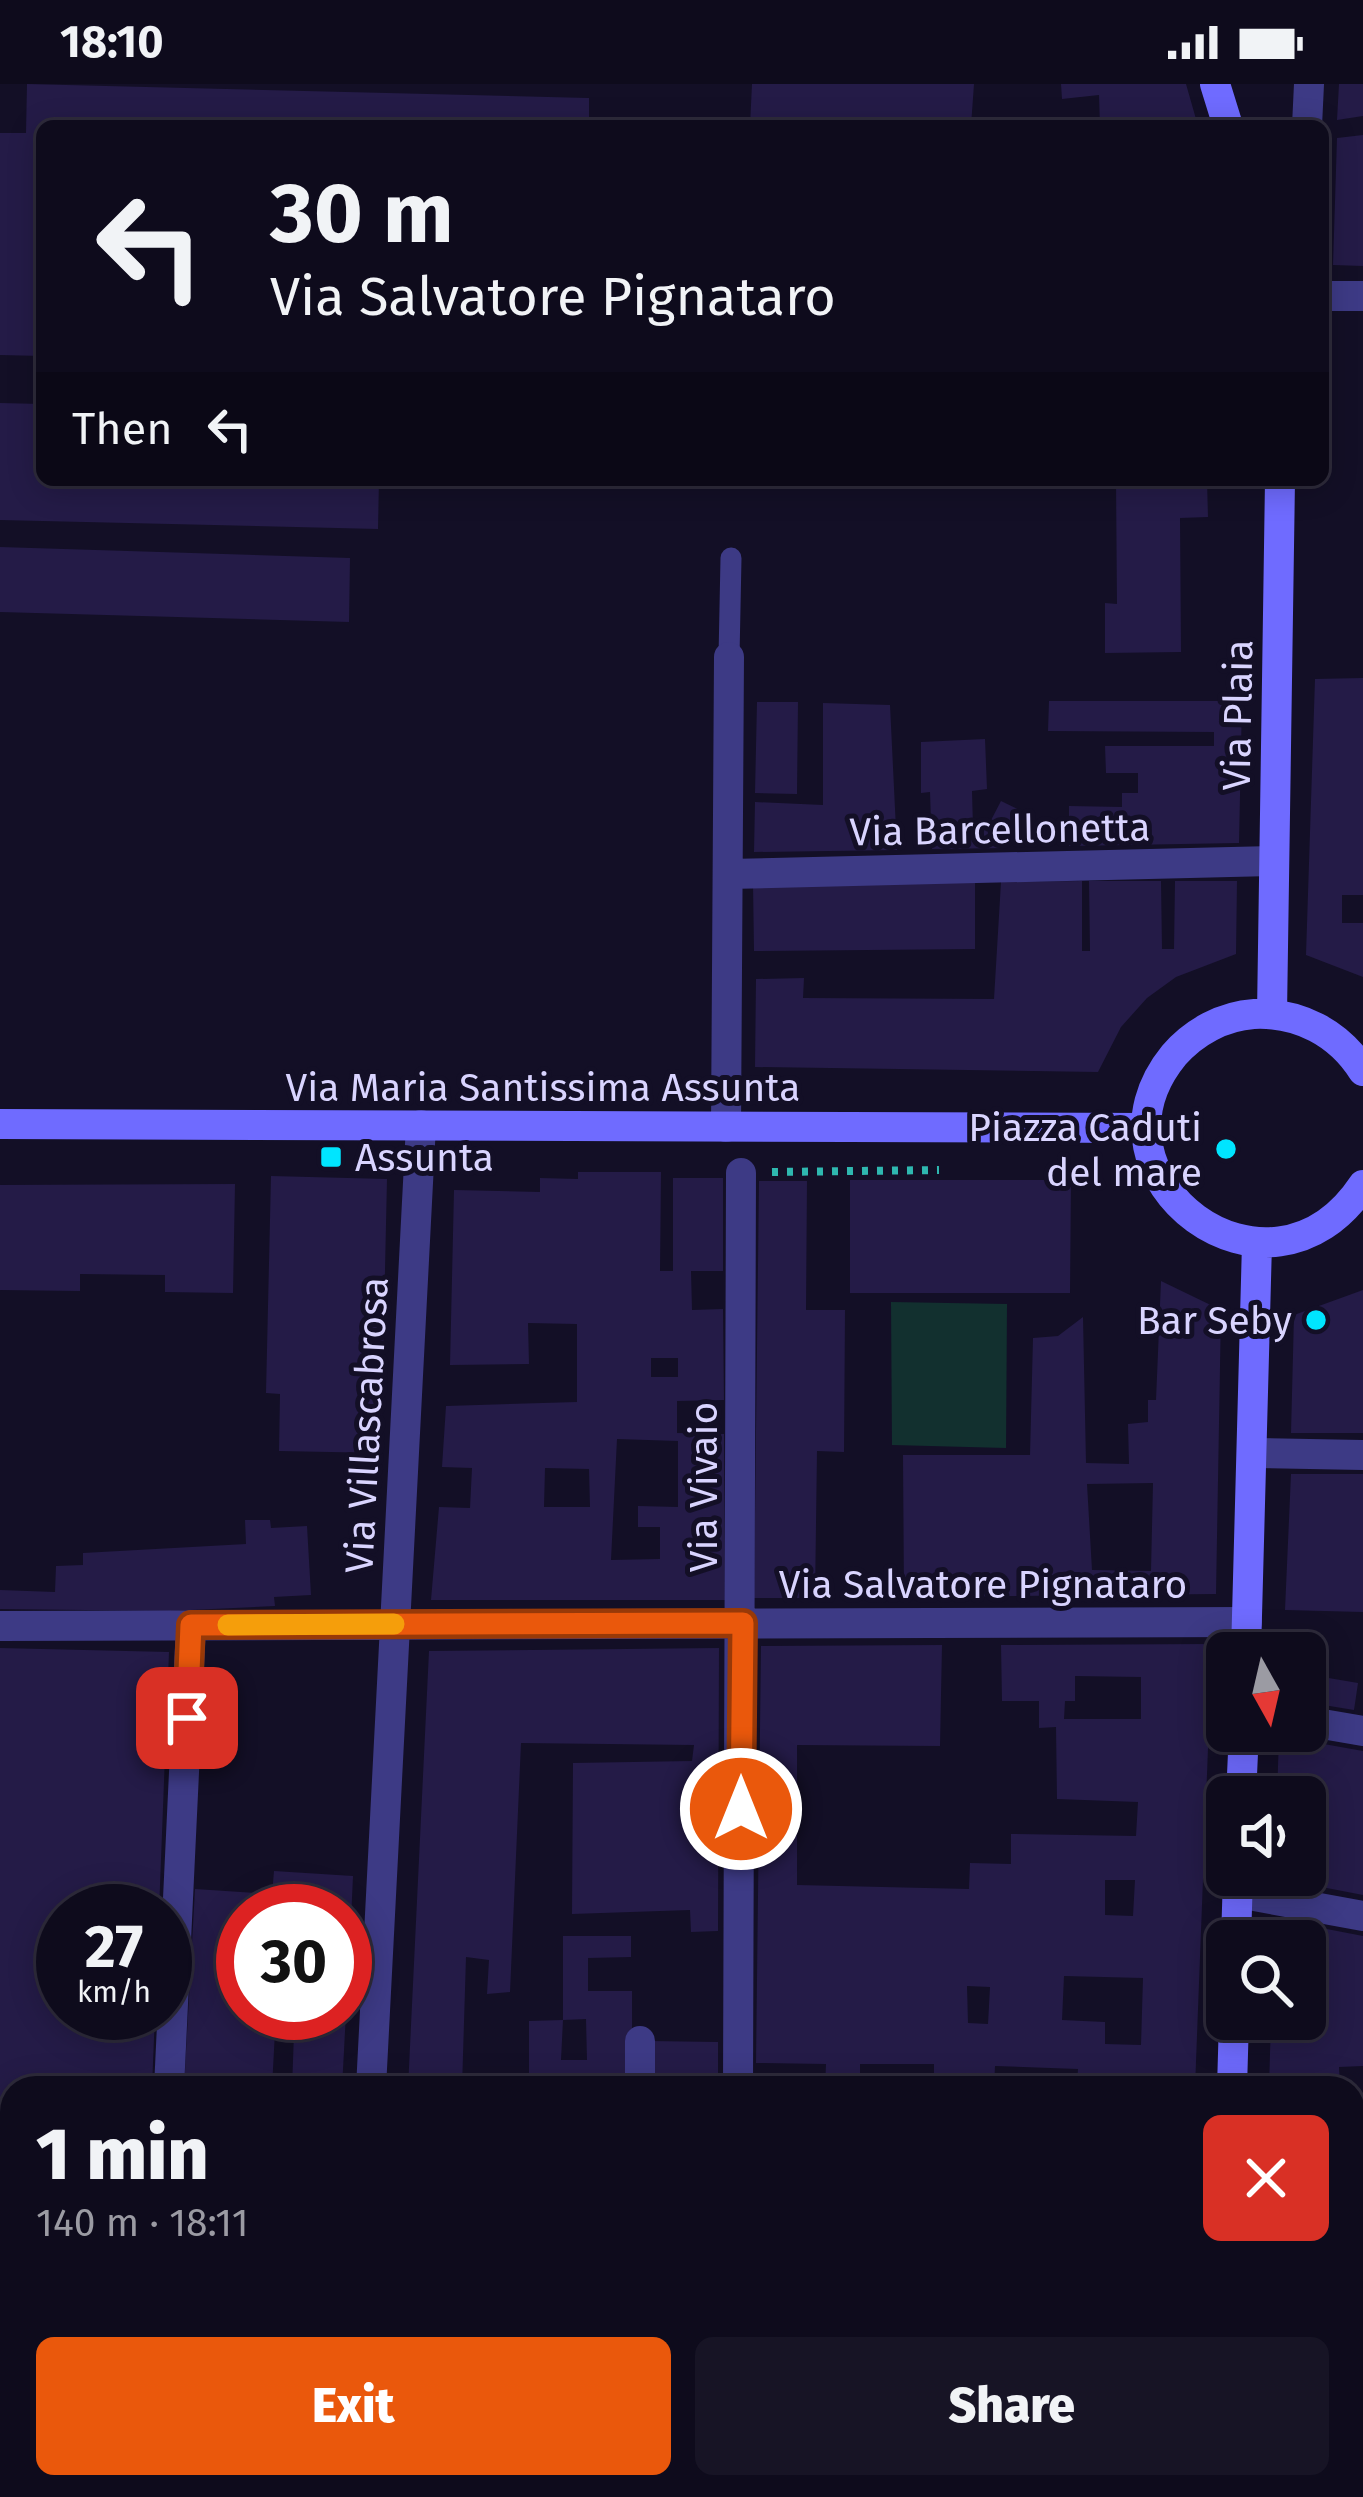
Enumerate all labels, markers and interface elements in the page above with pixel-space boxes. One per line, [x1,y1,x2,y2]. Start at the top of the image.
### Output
text: 18:10 [60,15,164,69]
text: 30 m [270,163,454,264]
icon: left [72,168,228,324]
text: Via Salvatore Pignataro [270,265,836,329]
icon: left [197,396,263,462]
text: Then [72,402,173,456]
street label: Via Plaia [1214,639,1262,791]
street label: Via Barcellonetta [849,804,1151,856]
street label: Via Maria Santissima Assunta [286,1065,800,1111]
place label: Piazza Caduti del mare [968,1105,1202,1196]
place label: Assunta [355,1135,494,1181]
marker: Piazza Caduti del mare [1213,1136,1239,1162]
marker: Assunta [318,1144,344,1170]
street label: Via Villascabrosa [336,1276,398,1575]
place label: Bar Seby [1137,1298,1292,1344]
marker: Bar Seby [1303,1307,1329,1333]
street label: Via Vivaio [681,1402,727,1572]
street label: Via Salvatore Pignataro [779,1562,1187,1608]
north arrow [1206,1632,1326,1752]
map controls [1206,1632,1326,2040]
pin [136,1667,238,1769]
icon: arrive [154,1685,220,1751]
position arrow [678,1746,804,1872]
button: sound [1206,1776,1326,1896]
speed limit sign: 30 [216,1884,372,2040]
text: 27 [85,1911,143,1983]
button: search [1206,1920,1326,2040]
text: km/h [77,1974,151,2010]
text: 1 min [36,2112,209,2198]
button: close [1203,2115,1329,2241]
text: 140 m · 18:11 [36,2200,249,2246]
button: Exit [36,2337,671,2475]
button: Share [695,2337,1329,2475]

